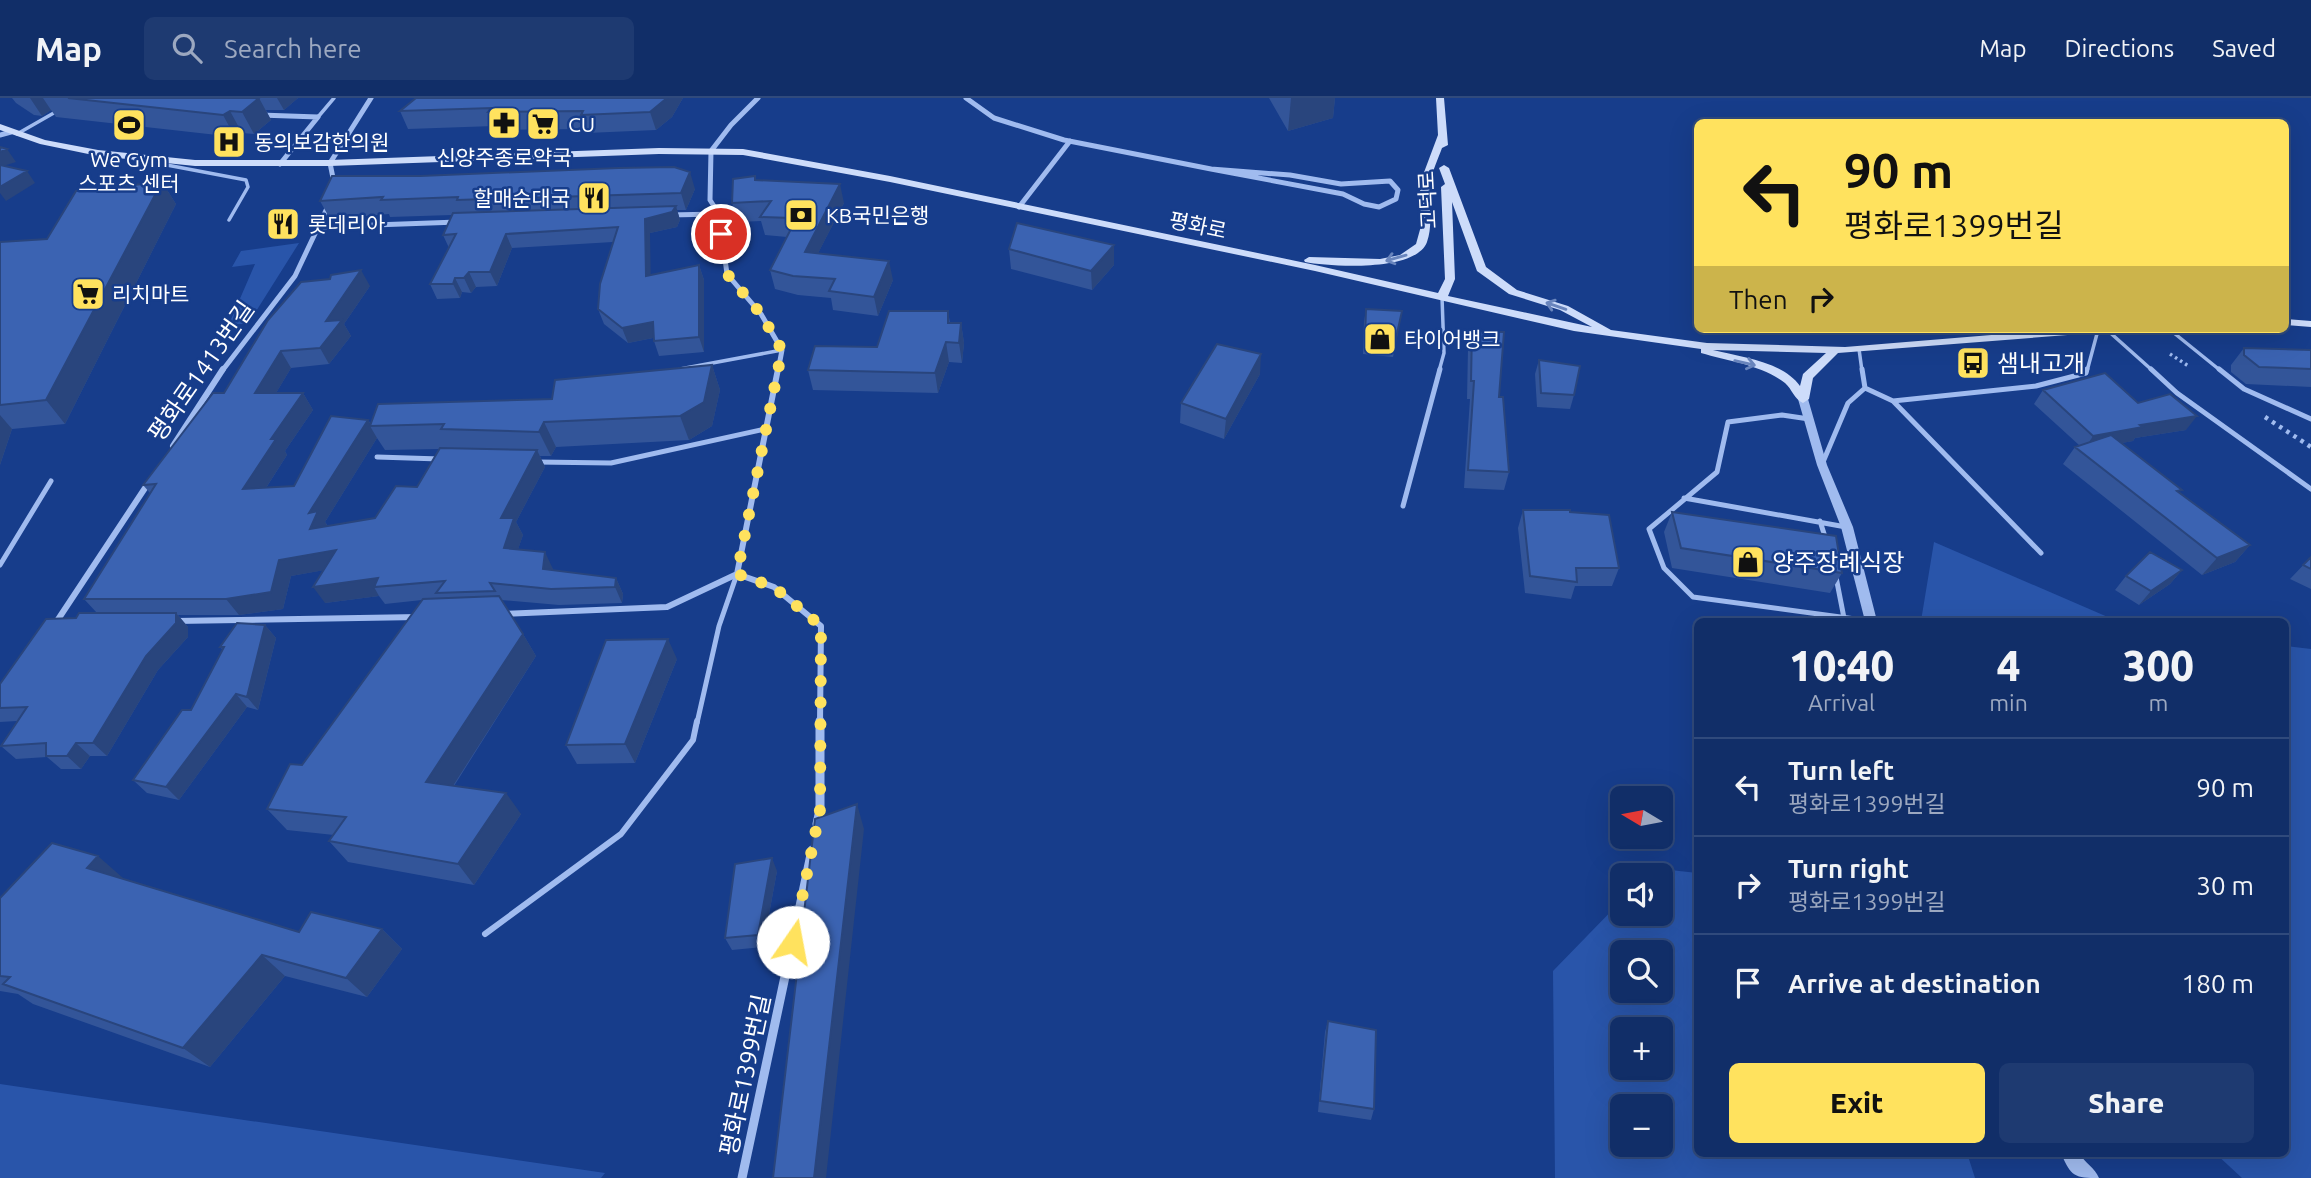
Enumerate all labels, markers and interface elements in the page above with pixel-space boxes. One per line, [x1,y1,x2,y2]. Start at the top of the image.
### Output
search box [144,17,634,80]
icon: search [168,29,206,67]
text: Map [35,30,102,67]
text: Search here [224,34,362,63]
text: Map [1979,35,2026,62]
text: Directions [2064,35,2174,62]
text: Saved [2212,35,2276,62]
pharmacy icon: 신양주종로약국 [485,104,523,142]
supermarket icon: CU [524,105,562,143]
sports icon: We Gym 스포츠 센터 [110,106,148,144]
place label: CU [568,112,595,136]
hospital icon: 동의보감한의원 [210,123,248,161]
place label: 동의보감한의원 [254,130,389,154]
text: 90 m [1844,142,1953,197]
place label: 신양주종로약국 [436,145,572,169]
place label: We Gym 스포츠 센터 [78,147,180,195]
icon: left [1729,147,1820,238]
street label: 고덕로 [1413,170,1441,230]
restaurant icon: 할매순대국 [575,179,613,217]
place label: 할매순대국 [473,186,570,210]
bank icon: KB국민은행 [782,196,820,234]
place label: KB국민은행 [826,203,929,227]
pin [691,204,751,264]
restaurant icon: 롯데리아 [264,205,302,243]
street label: 평화로 [1167,207,1229,243]
text: 평화로1399번길 [1844,207,2063,243]
place label: 롯데리아 [308,212,385,236]
icon: arrive [702,215,740,253]
one-way arrow [1385,253,1407,266]
supermarket icon: 리치마트 [69,275,107,313]
icon: right [1802,280,1840,318]
place label: 리치마트 [112,282,189,306]
text: Then [1729,285,1788,314]
street label: 평화로1413번길 [143,296,259,446]
one-way arrow [1545,299,1567,311]
shop icon: 타이어뱅크 [1361,320,1399,358]
place label: 타이어뱅크 [1404,327,1501,351]
bus stop icon: 샘내고개 [1954,344,1992,382]
place label: 샘내고개 [1997,350,2085,377]
one-way arrow [1733,357,1756,370]
shop icon: 양주장례식장 [1729,543,1767,581]
place label: 양주장례식장 [1772,549,1904,576]
text: 10:40 [1789,642,1894,689]
text: 4 [1997,642,2020,689]
text: 300 [2123,642,2194,689]
text: Arrival [1808,690,1875,715]
text: min [1989,690,2028,715]
text: m [2148,690,2168,715]
text: Turn left [1788,756,1894,785]
icon: left [1729,768,1767,806]
text: 90 m [2196,773,2254,802]
north arrow [1610,786,1673,849]
map controls [1610,786,1673,1157]
text: 평화로1399번길 [1788,791,1946,816]
text: Turn right [1788,854,1909,883]
button: sound [1610,863,1673,926]
icon: right [1729,866,1767,904]
text: 30 m [2196,871,2254,900]
text: 평화로1399번길 [1788,889,1946,914]
position arrow [756,905,830,979]
button: search [1610,940,1673,1003]
icon: arrive [1729,964,1767,1002]
text: Arrive at destination [1788,969,2041,998]
text: 180 m [2182,969,2254,998]
street label: 평화로1399번길 [715,992,775,1158]
button: + [1610,1017,1673,1080]
button: Exit [1729,1063,1985,1143]
button: Share [1999,1063,2254,1143]
button: − [1610,1094,1673,1157]

